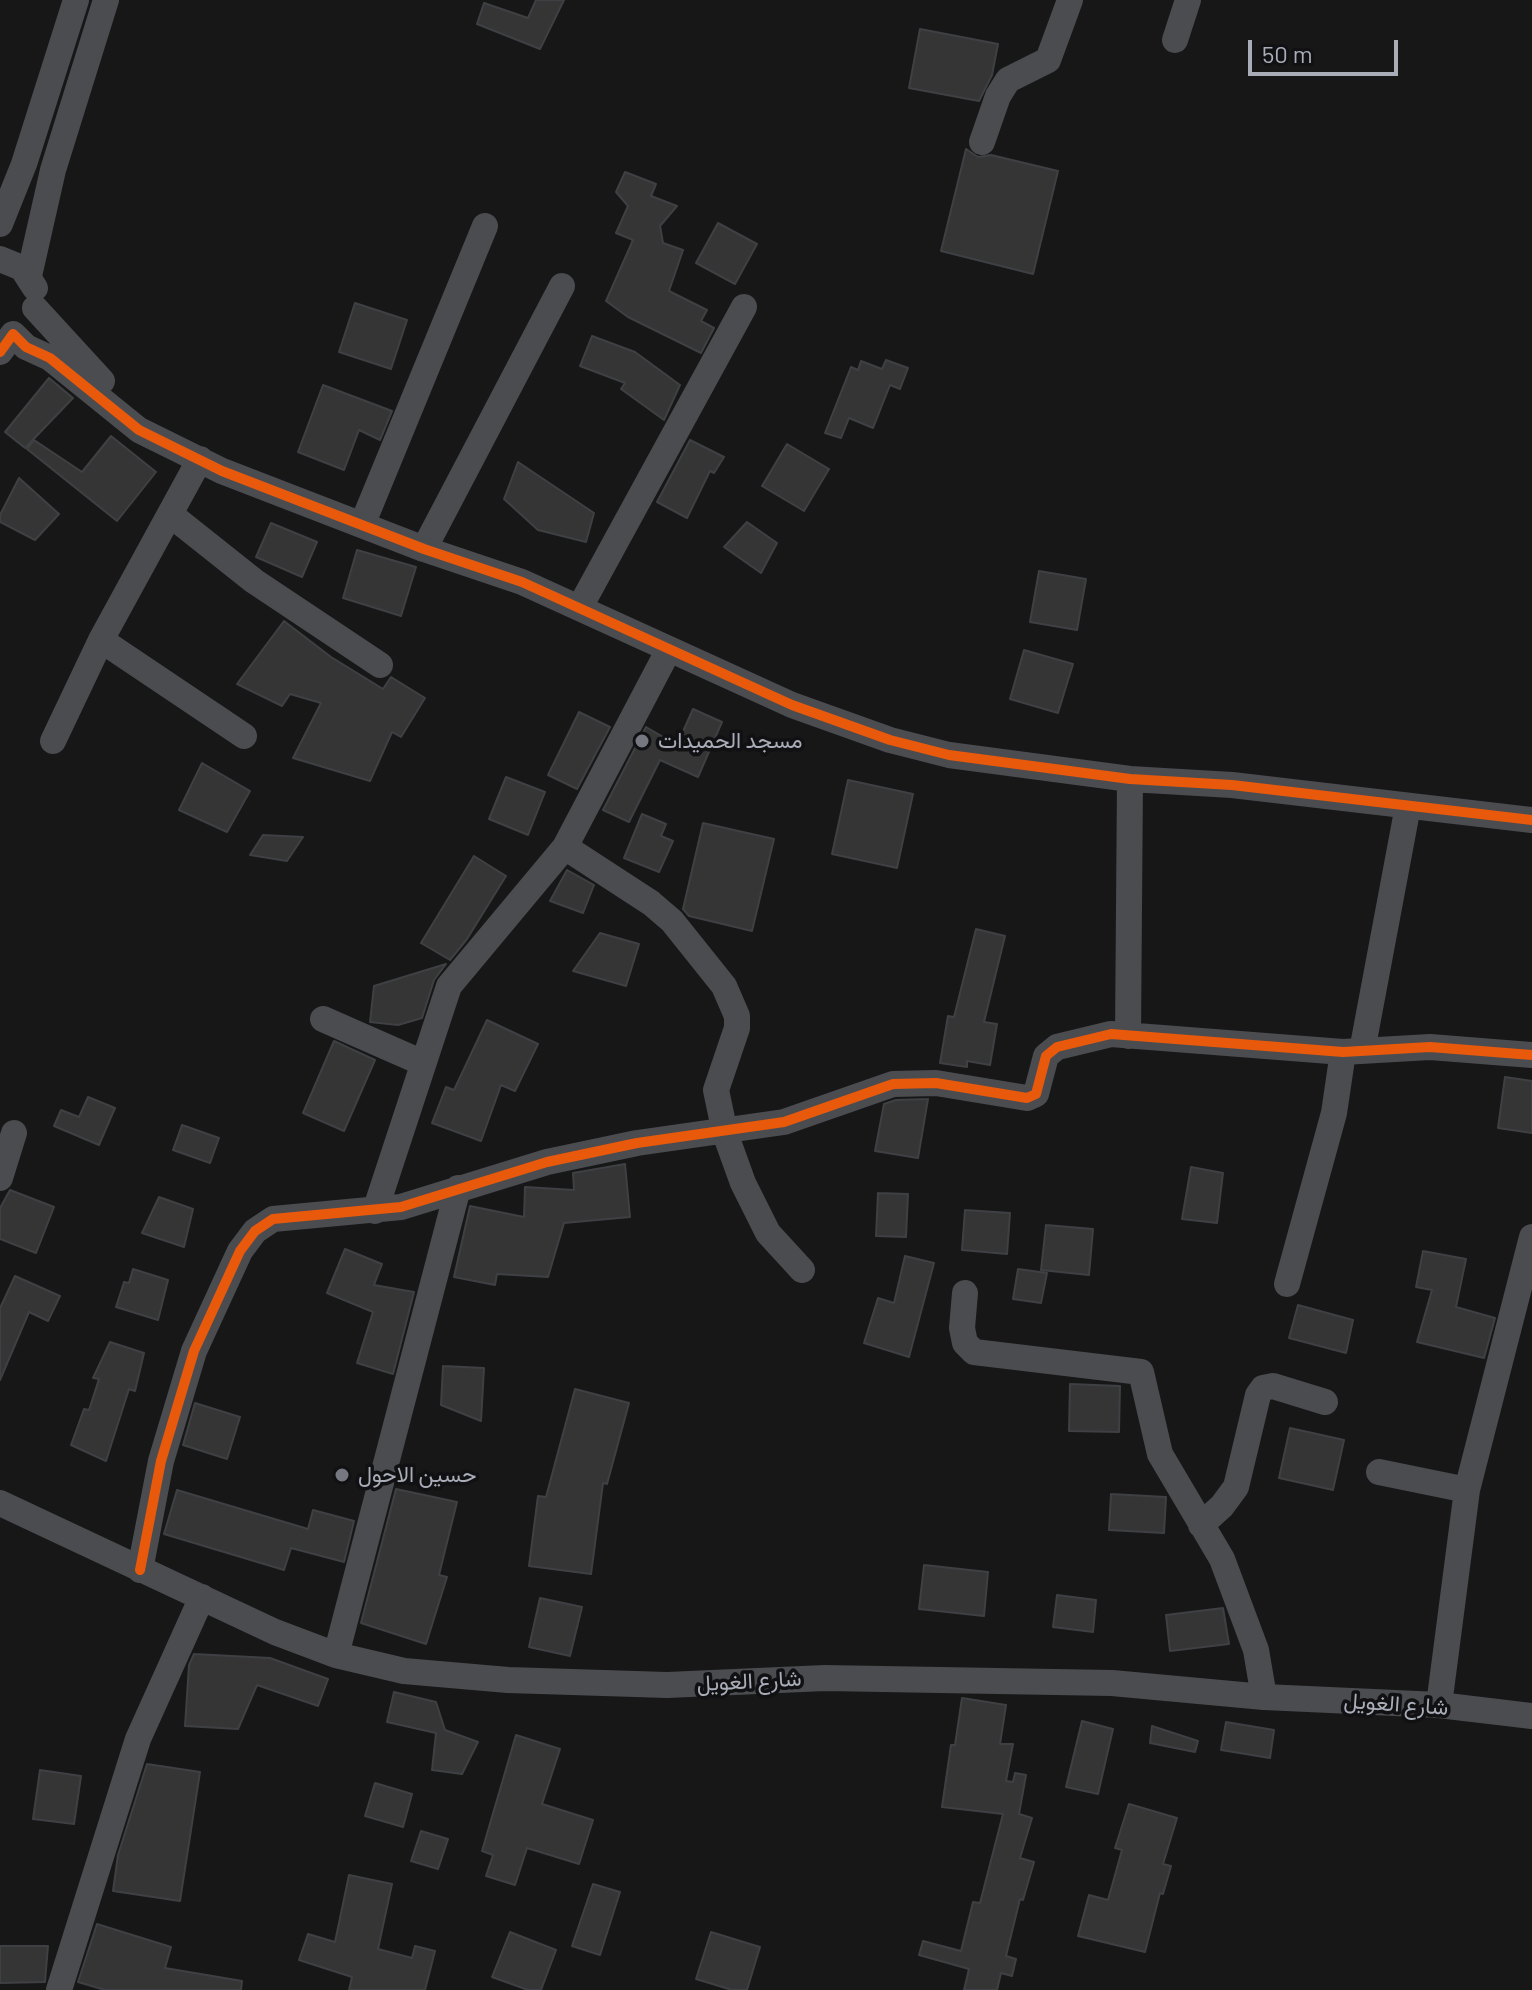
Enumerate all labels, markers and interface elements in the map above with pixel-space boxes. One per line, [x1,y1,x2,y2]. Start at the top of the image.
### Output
scale bar [1252,24,1402,74]
text: 50 m [1262,39,1313,68]
place label: مسجد الحميدات [658,728,802,754]
marker: مسجد الحميدات [633,732,651,750]
place label: حسين الاحول [358,1462,477,1488]
marker: حسين الاحول [333,1466,351,1484]
street label: شارع الغويل [696,1665,802,1697]
street label: شارع الغويل [1343,1687,1449,1721]

